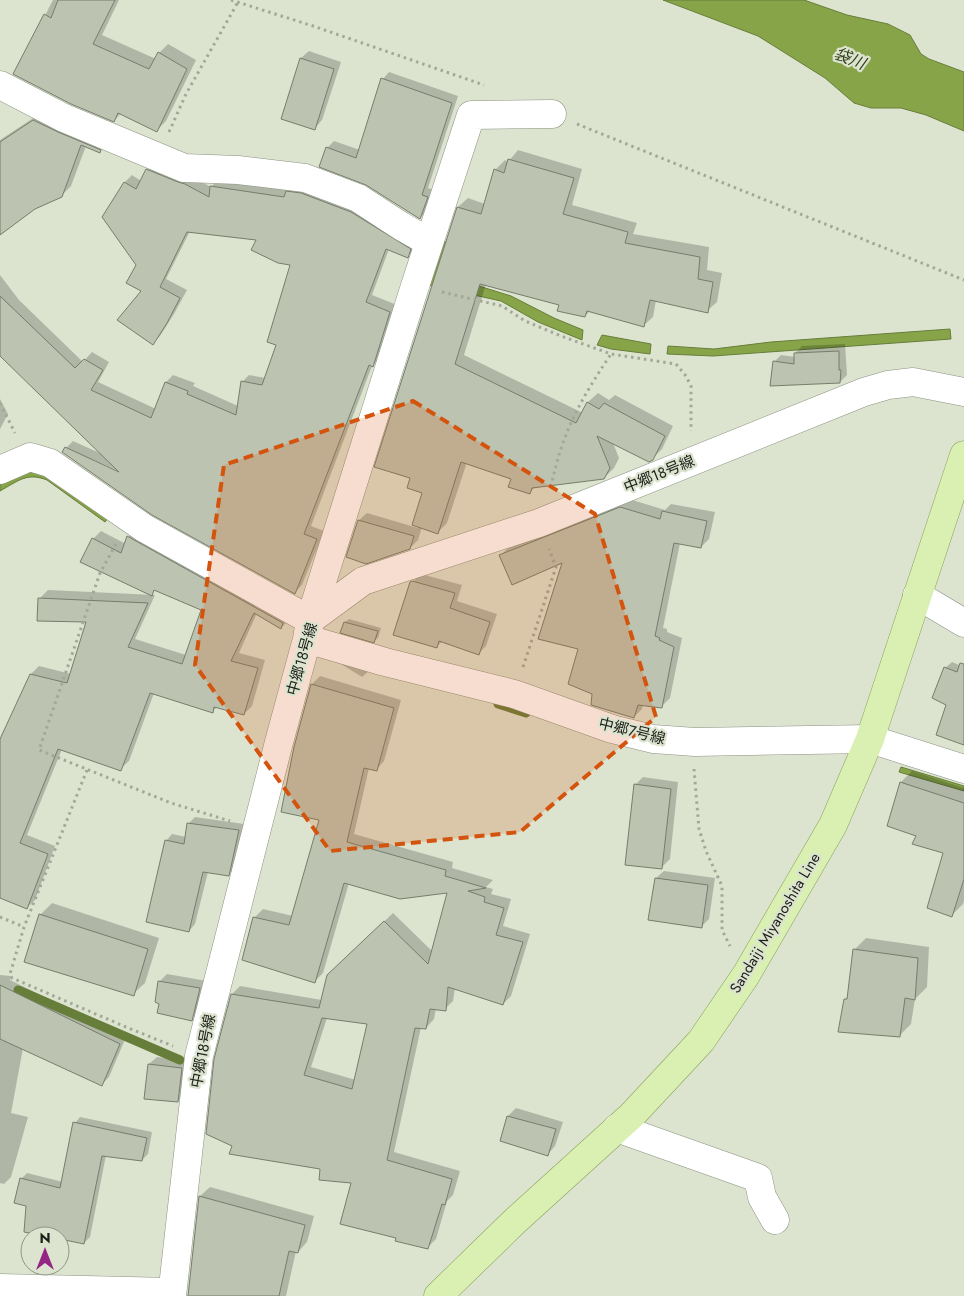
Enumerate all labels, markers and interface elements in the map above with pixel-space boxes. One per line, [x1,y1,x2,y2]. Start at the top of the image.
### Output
water label: 袋川 [831,42,871,76]
street label: 中郷18号線 [620,450,698,498]
street label: 中郷18号線 [281,620,323,698]
street label: 中郷7号線 [596,712,668,750]
street label: Sandaiji Miyanoshita Line [724,848,826,997]
street label: 中郷18号線 [185,1012,221,1090]
north arrow [20,1226,70,1276]
text: N [39,1228,51,1248]

